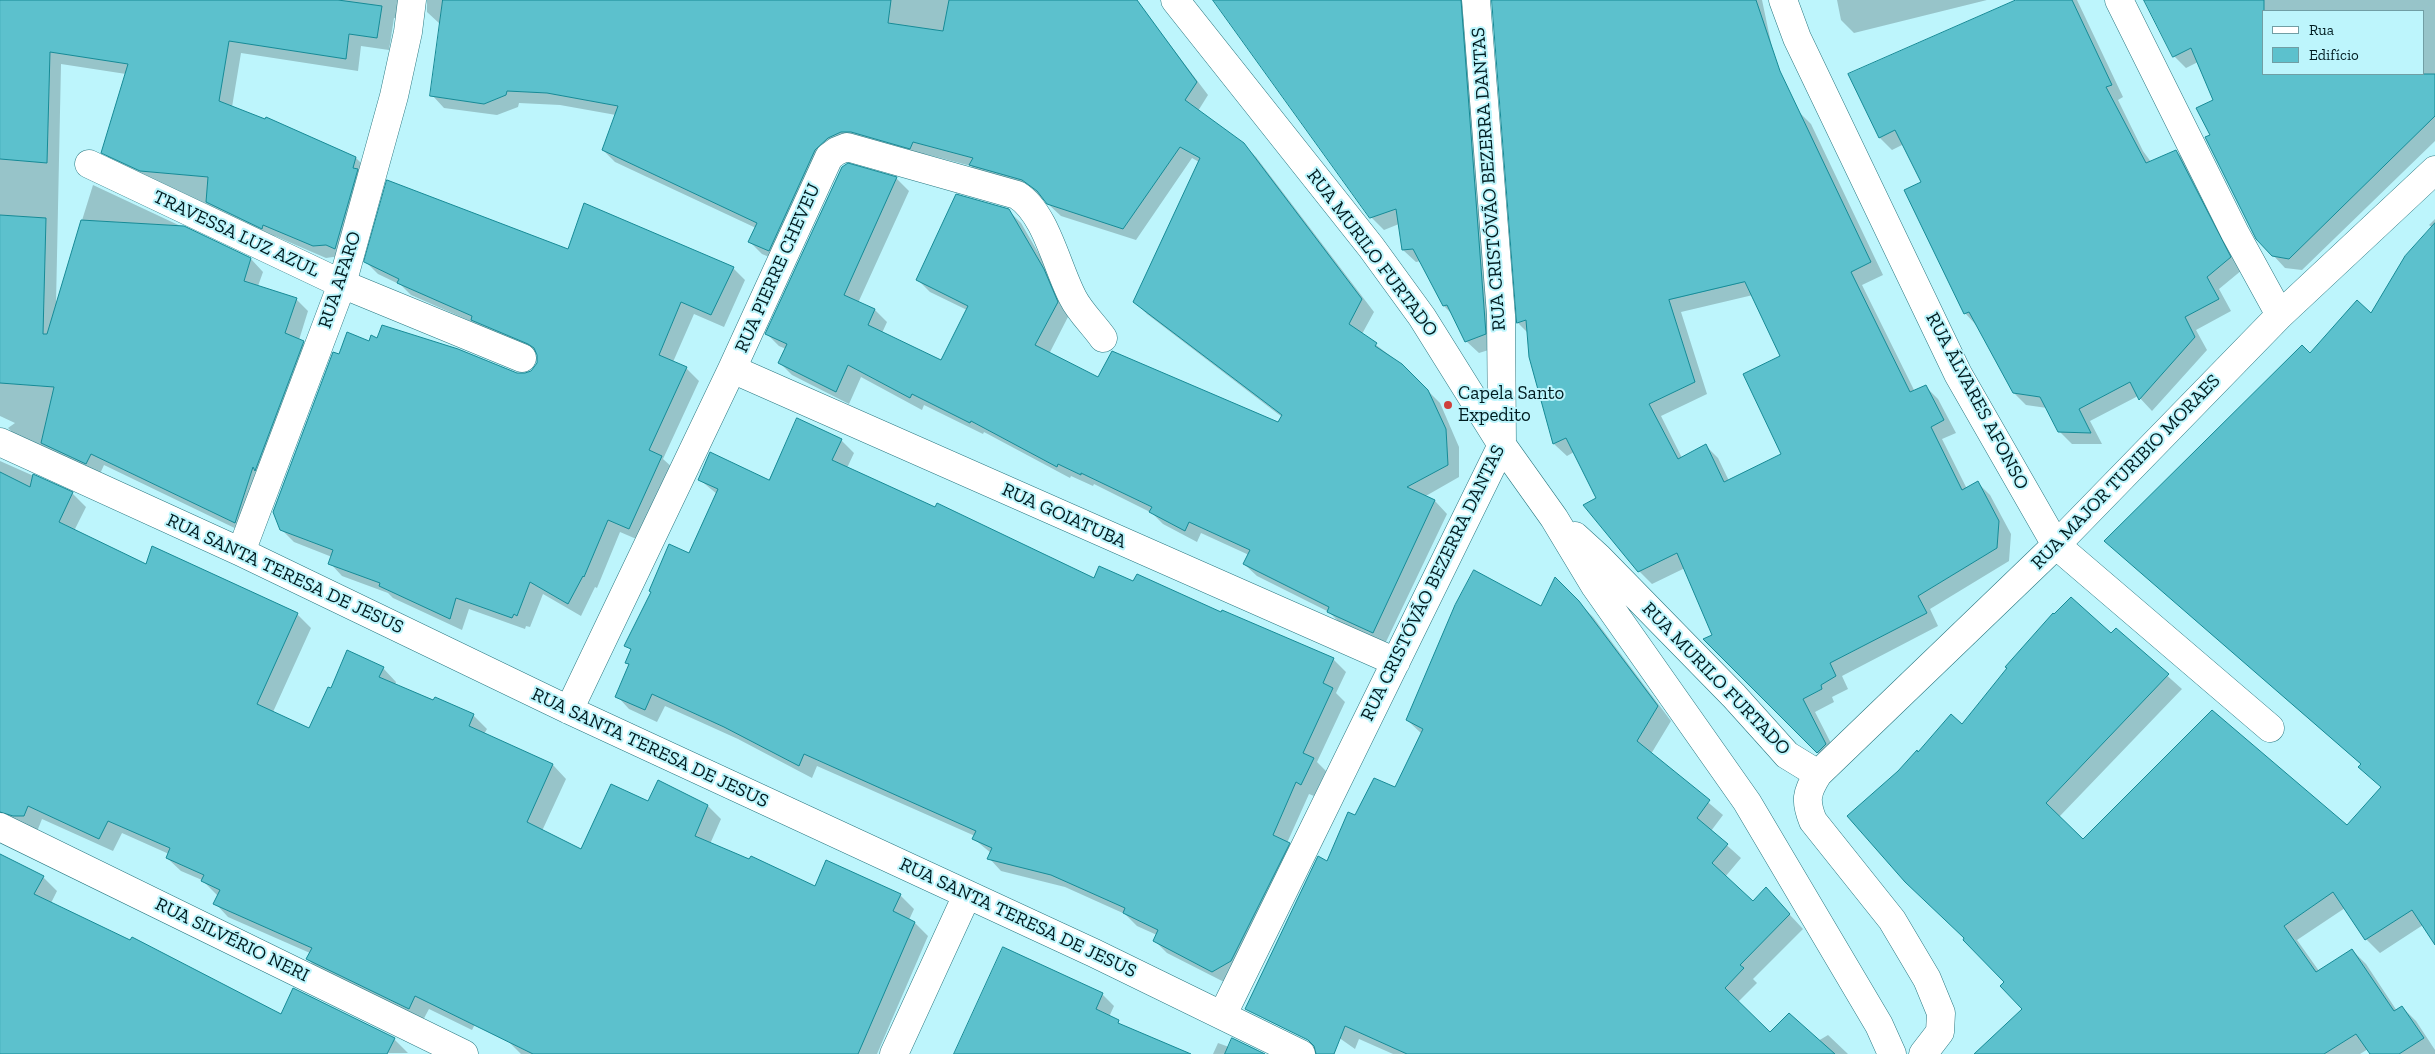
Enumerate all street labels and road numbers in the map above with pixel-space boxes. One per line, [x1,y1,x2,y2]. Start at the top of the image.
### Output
street label: RUA CRISTÓVÃO BEZERRA DANTAS [1467,26,1511,332]
street label: RUA MURILO FURTADO [1302,165,1442,341]
street label: RUA PIERRE CHEVEU [730,180,826,356]
street label: TRAVESSA LUZ AZUL [149,185,323,283]
street label: RUA AFARO [314,229,366,331]
street label: RUA ÁLVARES AFONSO [1921,308,2033,494]
street label: RUA MAJOR TURIBIO MORAES [2027,370,2225,574]
street label: RUA CRISTÓVÃO BEZERRA DANTAS [1356,441,1510,725]
street label: RUA GOIATUBA [998,478,1130,554]
street label: RUA SANTA TERESA DE JESUS [163,509,407,639]
street label: RUA MURILO FURTADO [1637,598,1795,760]
street label: RUA SANTA TERESA DE JESUS [528,683,772,813]
street label: RUA SANTA TERESA DE JESUS [896,853,1140,983]
street label: RUA SILVÉRIO NERI [151,893,313,987]

